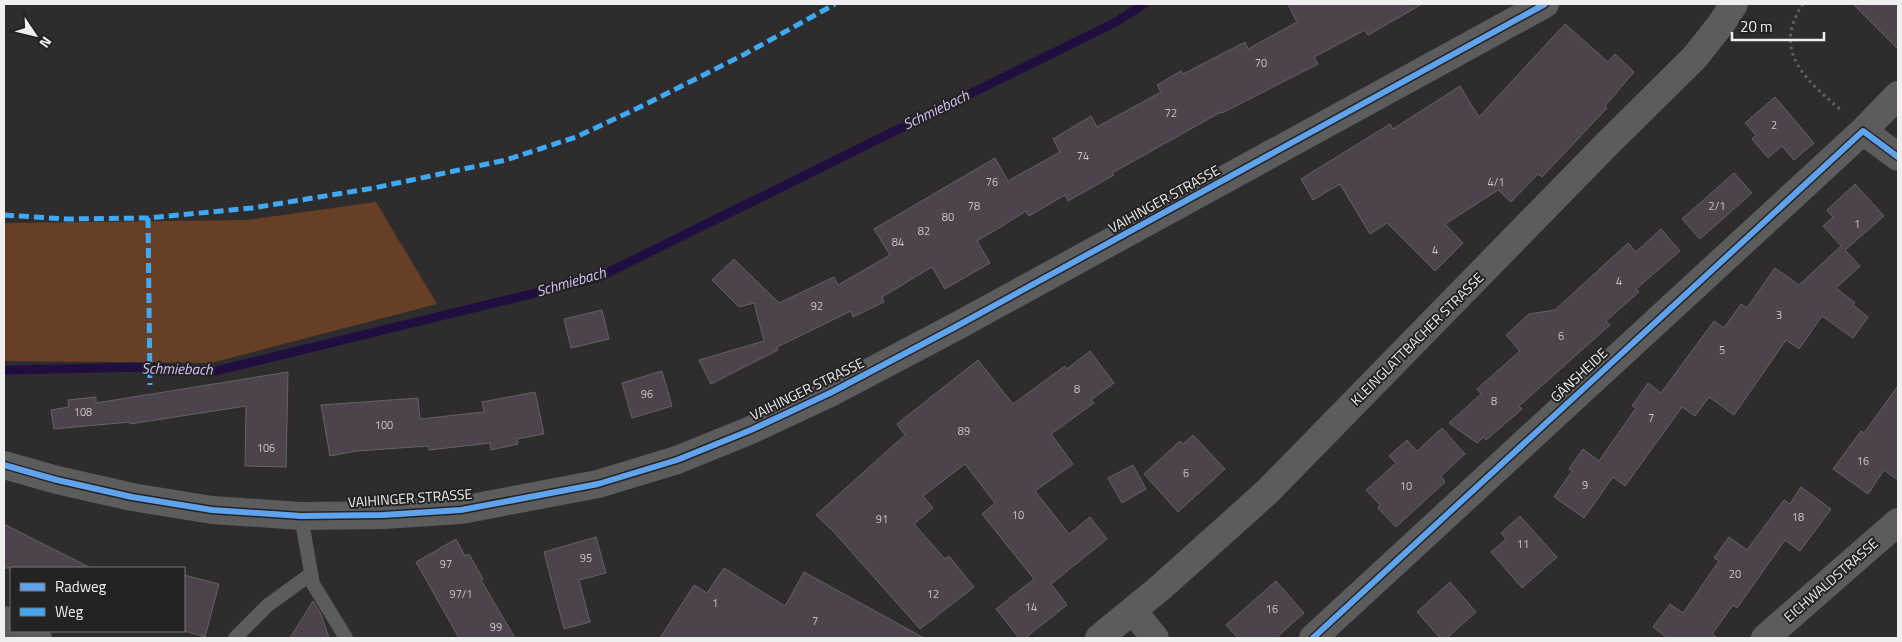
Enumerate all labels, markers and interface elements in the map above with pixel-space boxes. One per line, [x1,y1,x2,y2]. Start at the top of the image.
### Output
north arrow [10,10,60,60]
scale bar [1732,10,1824,42]
text: 20 m [1740,15,1773,38]
text: N [35,33,57,53]
house number: 70 [1255,55,1267,71]
water label: Schmiebach [899,83,973,136]
house number: 72 [1165,105,1177,121]
house number: 2 [1771,117,1777,133]
house number: 74 [1077,148,1089,164]
street label: VAIHINGER STRASSE [1104,159,1224,238]
house number: 76 [986,174,998,190]
house number: 4/1 [1488,174,1504,190]
house number: 78 [968,198,980,214]
house number: 2/1 [1709,198,1725,214]
house number: 80 [942,209,954,225]
house number: 1 [1854,216,1860,232]
house number: 82 [918,223,930,239]
house number: 84 [892,234,904,250]
house number: 4 [1432,242,1438,258]
water label: Schmiebach [533,261,609,302]
street label: KLEINGLATTBACHER STRASSE [1345,267,1488,410]
house number: 4 [1616,273,1622,289]
house number: 92 [811,298,823,314]
house number: 3 [1776,307,1782,323]
house number: 6 [1558,328,1564,344]
street label: GÄNSHEIDE [1545,342,1612,407]
house number: 5 [1719,342,1725,358]
street label: VAIHINGER STRASSE [746,352,868,425]
water label: Schmiebach [141,356,213,381]
house number: 8 [1074,381,1080,397]
house number: 96 [641,386,653,402]
house number: 8 [1491,393,1497,409]
house number: 108 [74,404,92,420]
house number: 7 [1648,410,1654,426]
house number: 100 [375,417,393,433]
house number: 89 [958,423,970,439]
house number: 106 [257,440,275,456]
house number: 16 [1857,453,1869,469]
house number: 6 [1183,465,1189,481]
house number: 9 [1582,477,1588,493]
house number: 10 [1400,478,1412,494]
street label: VAIHINGER STRASSE [347,483,473,512]
house number: 10 [1012,507,1024,523]
house number: 18 [1792,509,1804,525]
house number: 91 [876,511,888,527]
street label: EICHWALDSTRASSE [1779,532,1883,627]
house number: 11 [1517,536,1529,552]
house number: 95 [580,550,592,566]
house number: 97 [440,556,452,572]
house number: 20 [1729,566,1741,582]
legend [10,567,185,632]
text: Radweg [55,575,107,598]
house number: 97/1 [449,586,473,602]
house number: 12 [927,586,939,602]
house number: 1 [712,595,718,611]
house number: 14 [1025,599,1037,615]
text: Weg [55,600,84,623]
house number: 16 [1266,601,1278,617]
house number: 7 [812,613,818,629]
house number: 99 [490,619,502,635]

